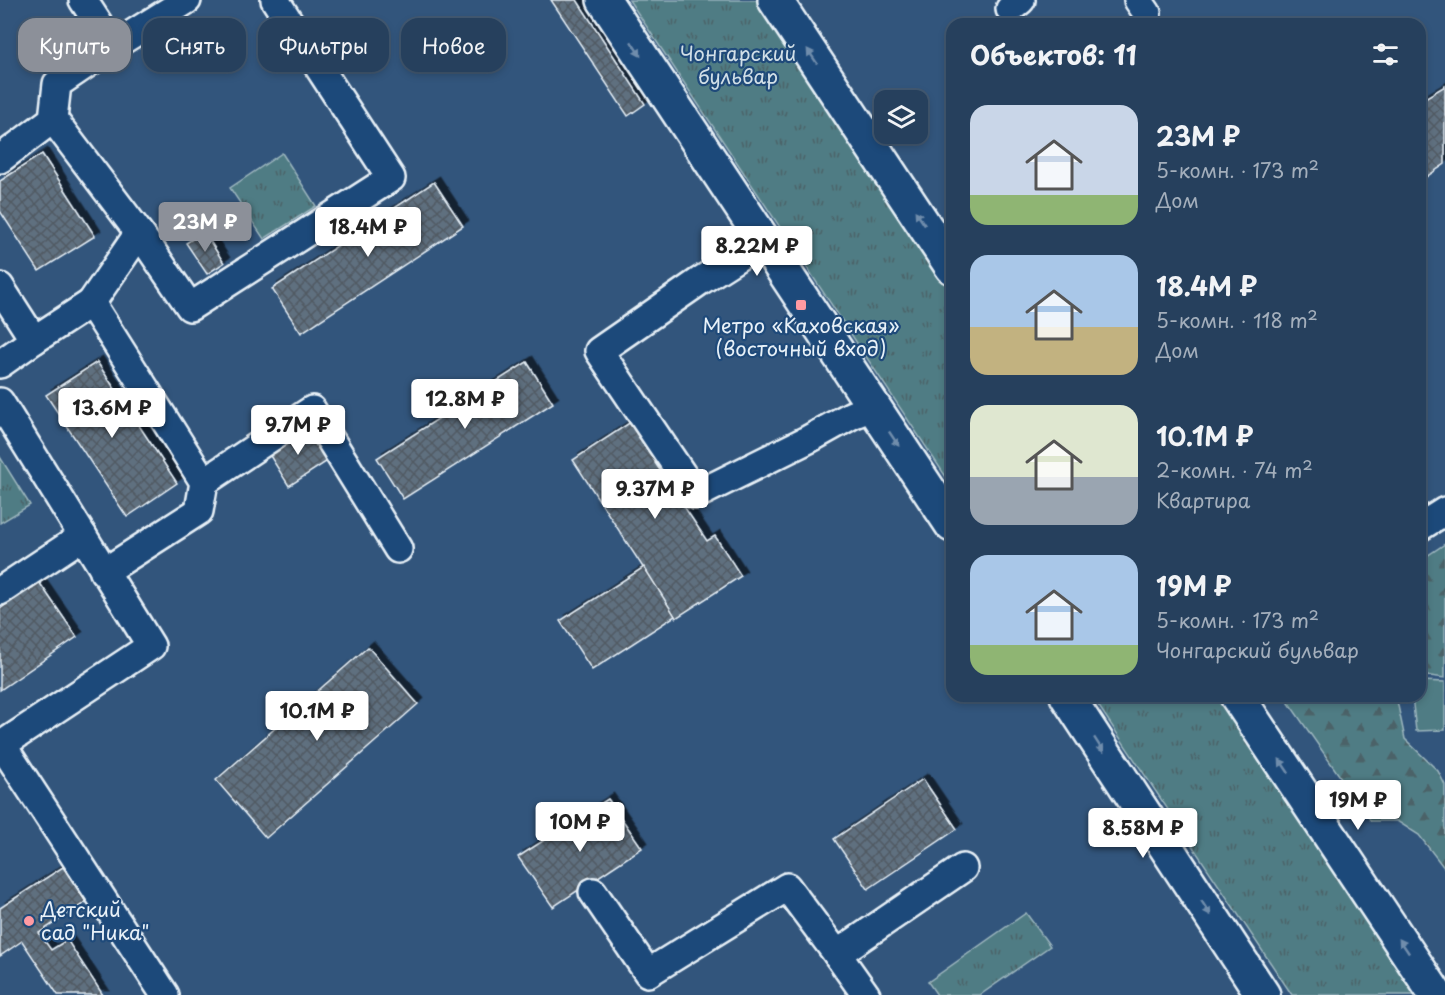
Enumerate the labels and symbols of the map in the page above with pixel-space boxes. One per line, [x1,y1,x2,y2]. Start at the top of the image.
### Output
park label: Чонгарский бульвар [680,38,796,91]
one-way arrow [630,41,641,57]
one-way arrow [807,48,818,64]
pin: 23M ₽ [163,202,247,253]
pin: 18.4M ₽ [313,207,423,258]
one-way arrow [914,211,926,227]
pin: 8.22M ₽ [702,226,812,277]
marker: Метро «Каховская» (восточный вход) [794,298,808,312]
place label: Метро «Каховская» (восточный вход) [702,310,900,363]
pin: 12.8M ₽ [410,379,520,430]
pin: 13.6M ₽ [57,388,167,439]
pin: 9.7M ₽ [249,405,347,456]
one-way arrow [889,431,900,447]
pin: 9.37M ₽ [600,469,710,520]
pin: 10.1M ₽ [262,691,372,742]
one-way arrow [1093,737,1104,753]
one-way arrow [1279,758,1290,775]
pin: 19M ₽ [1316,780,1400,831]
pin: 10M ₽ [538,802,622,853]
pin: 8.58M ₽ [1088,808,1198,859]
place label: Детский сад "Ника" [40,894,149,947]
one-way arrow [1200,900,1211,916]
marker: Детский сад "Ника" [22,914,36,928]
one-way arrow [1398,939,1410,955]

